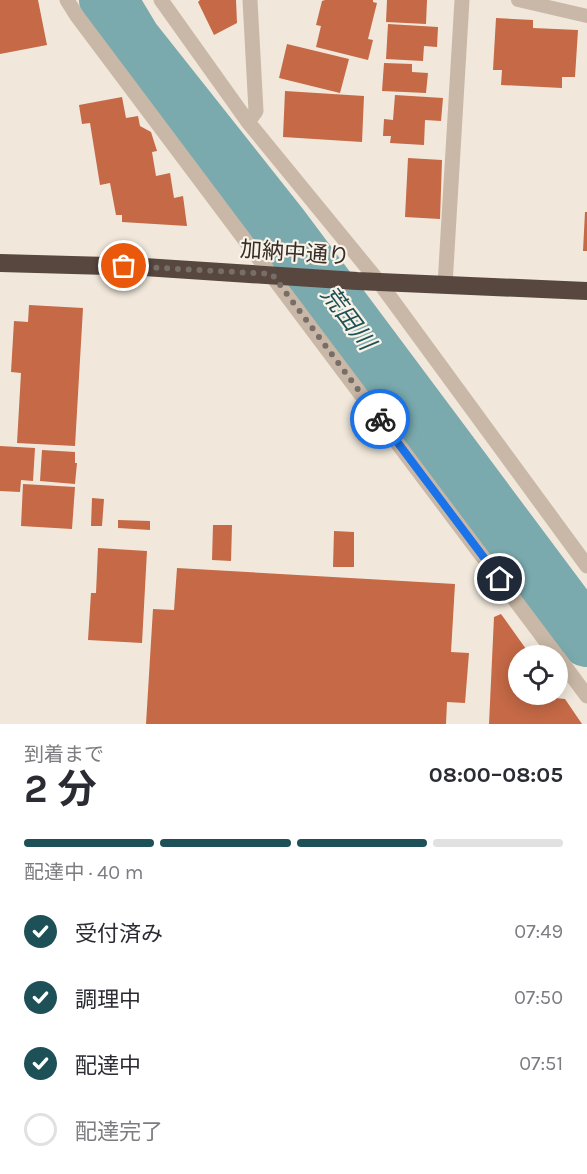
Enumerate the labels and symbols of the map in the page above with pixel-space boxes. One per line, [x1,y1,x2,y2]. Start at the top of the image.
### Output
street label: 加納中通り [239,236,351,270]
pin [98,240,149,291]
water label: 荒田川 [315,281,383,358]
courier [350,389,410,449]
pin [474,553,525,604]

